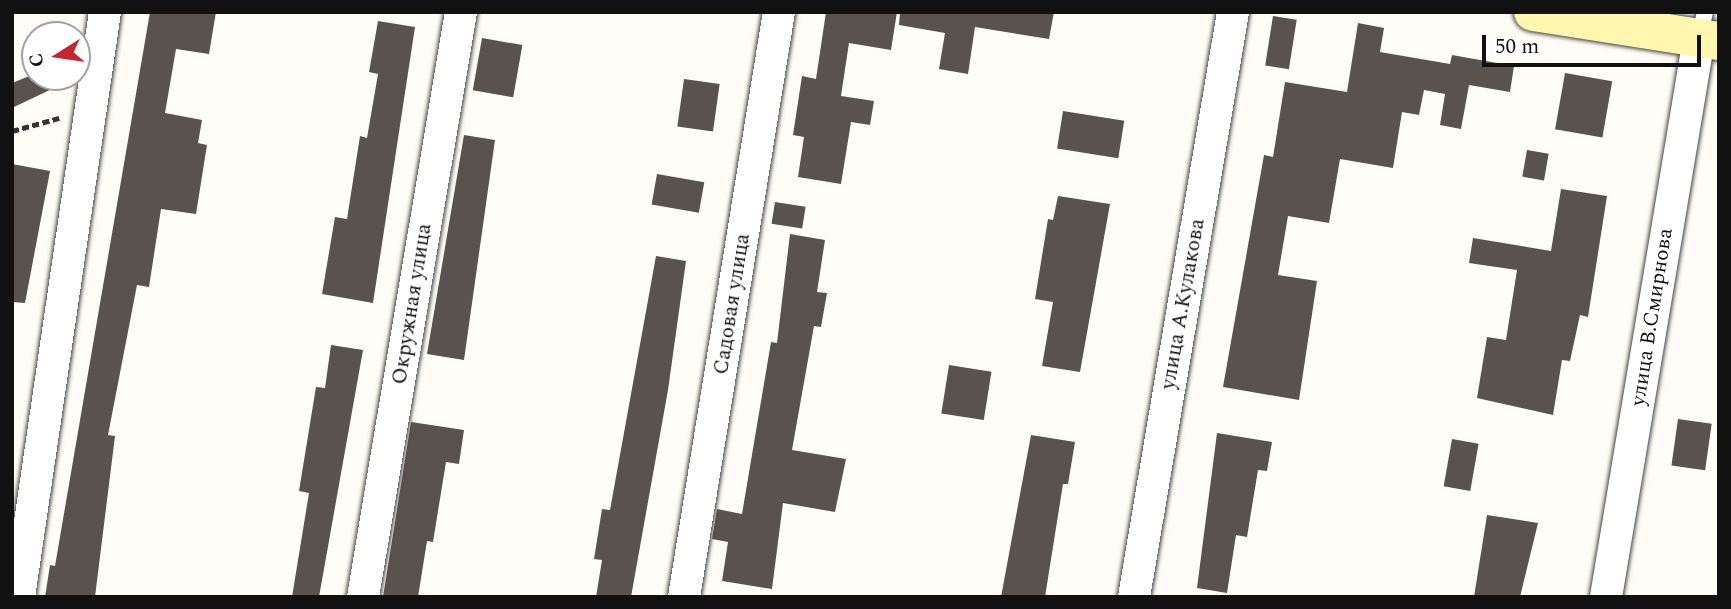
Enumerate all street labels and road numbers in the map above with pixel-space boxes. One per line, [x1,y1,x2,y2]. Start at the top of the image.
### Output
street label: улица А.Кулакова [1156,217,1210,391]
street label: Окружная улица [387,222,437,386]
street label: улица В.Смирнова [1625,226,1679,408]
street label: Садовая улица [708,232,756,376]

